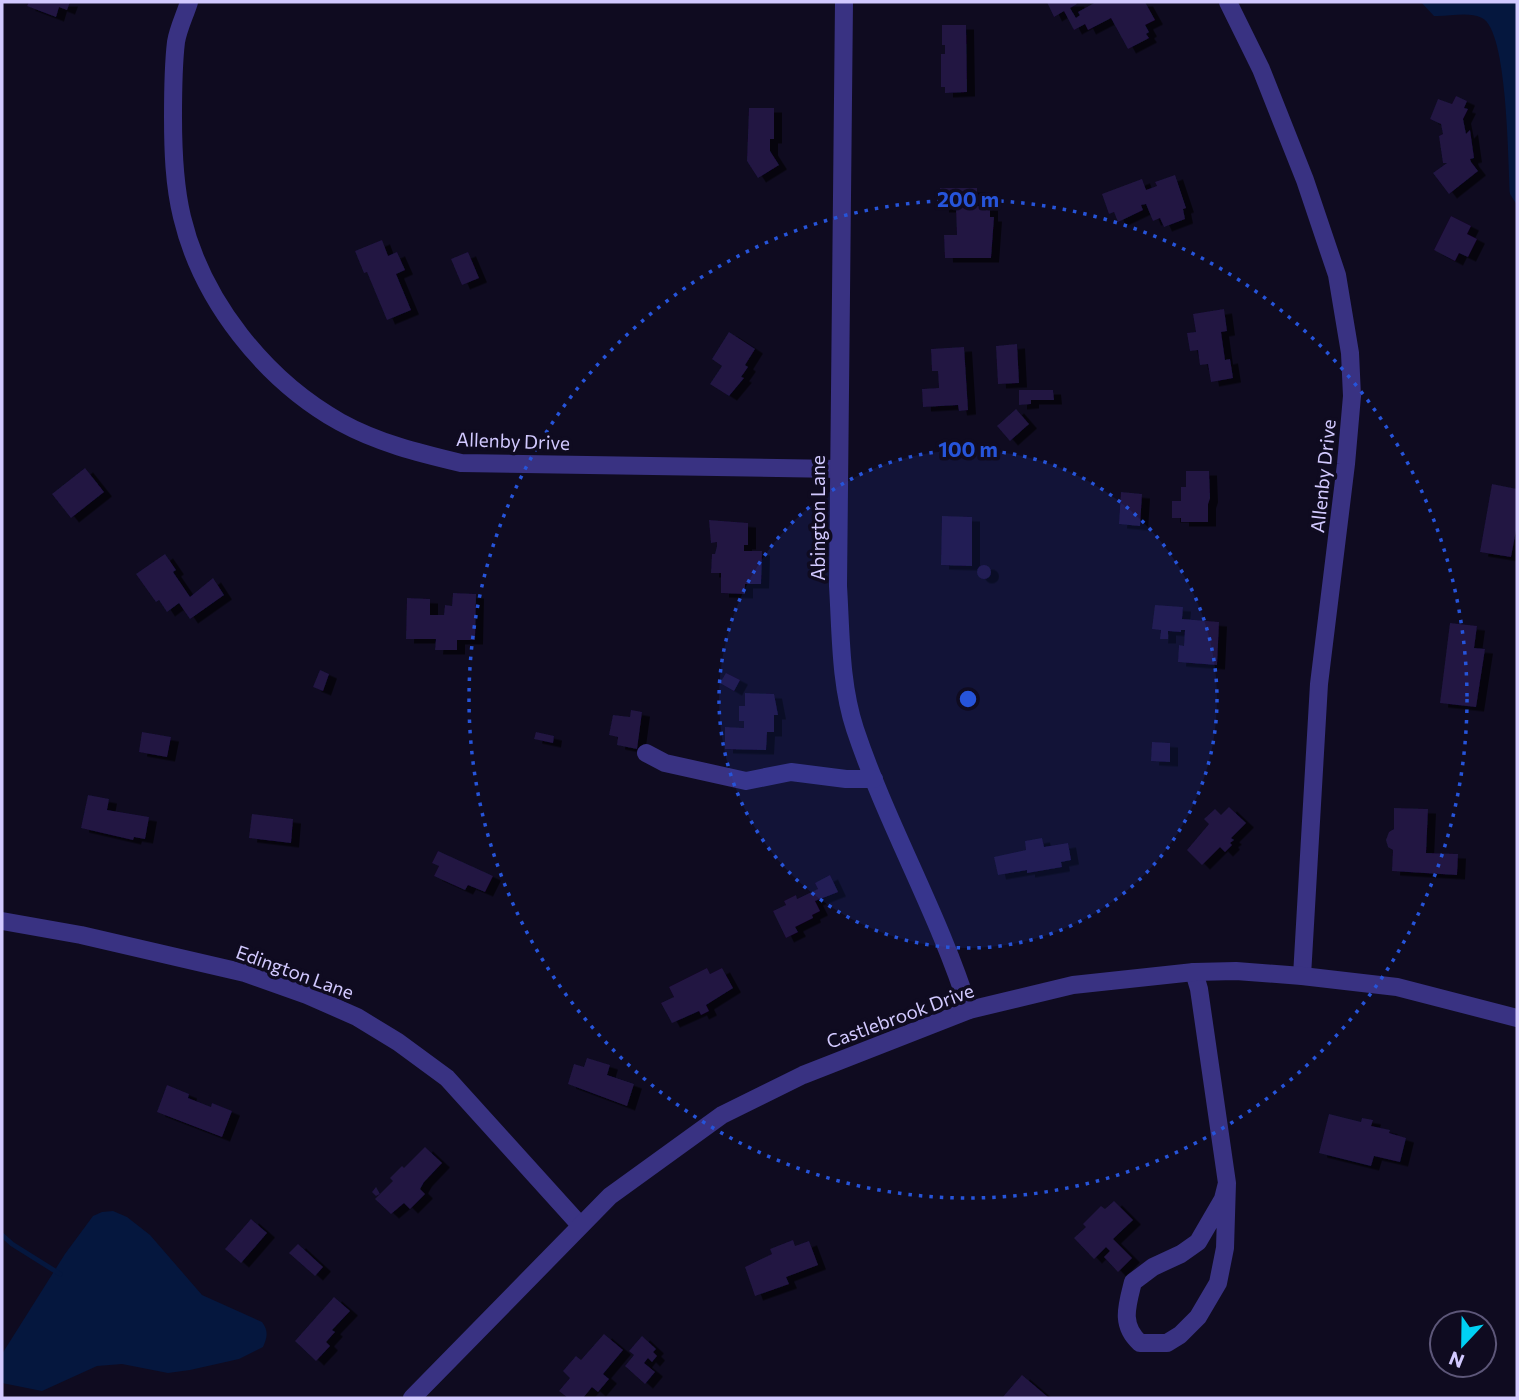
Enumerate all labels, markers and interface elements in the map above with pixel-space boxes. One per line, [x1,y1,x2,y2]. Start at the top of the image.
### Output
text: 200 m [937,186,999,211]
street label: Allenby Drive [1305,418,1340,534]
street label: Allenby Drive [456,427,570,454]
text: 100 m [938,436,998,461]
street label: Abington Lane [806,455,829,581]
centre of rings [956,687,980,711]
street label: Edington Lane [233,940,357,1003]
street label: Castlebrook Drive [823,978,977,1053]
north arrow [1428,1309,1498,1379]
text: N [1446,1347,1467,1374]

